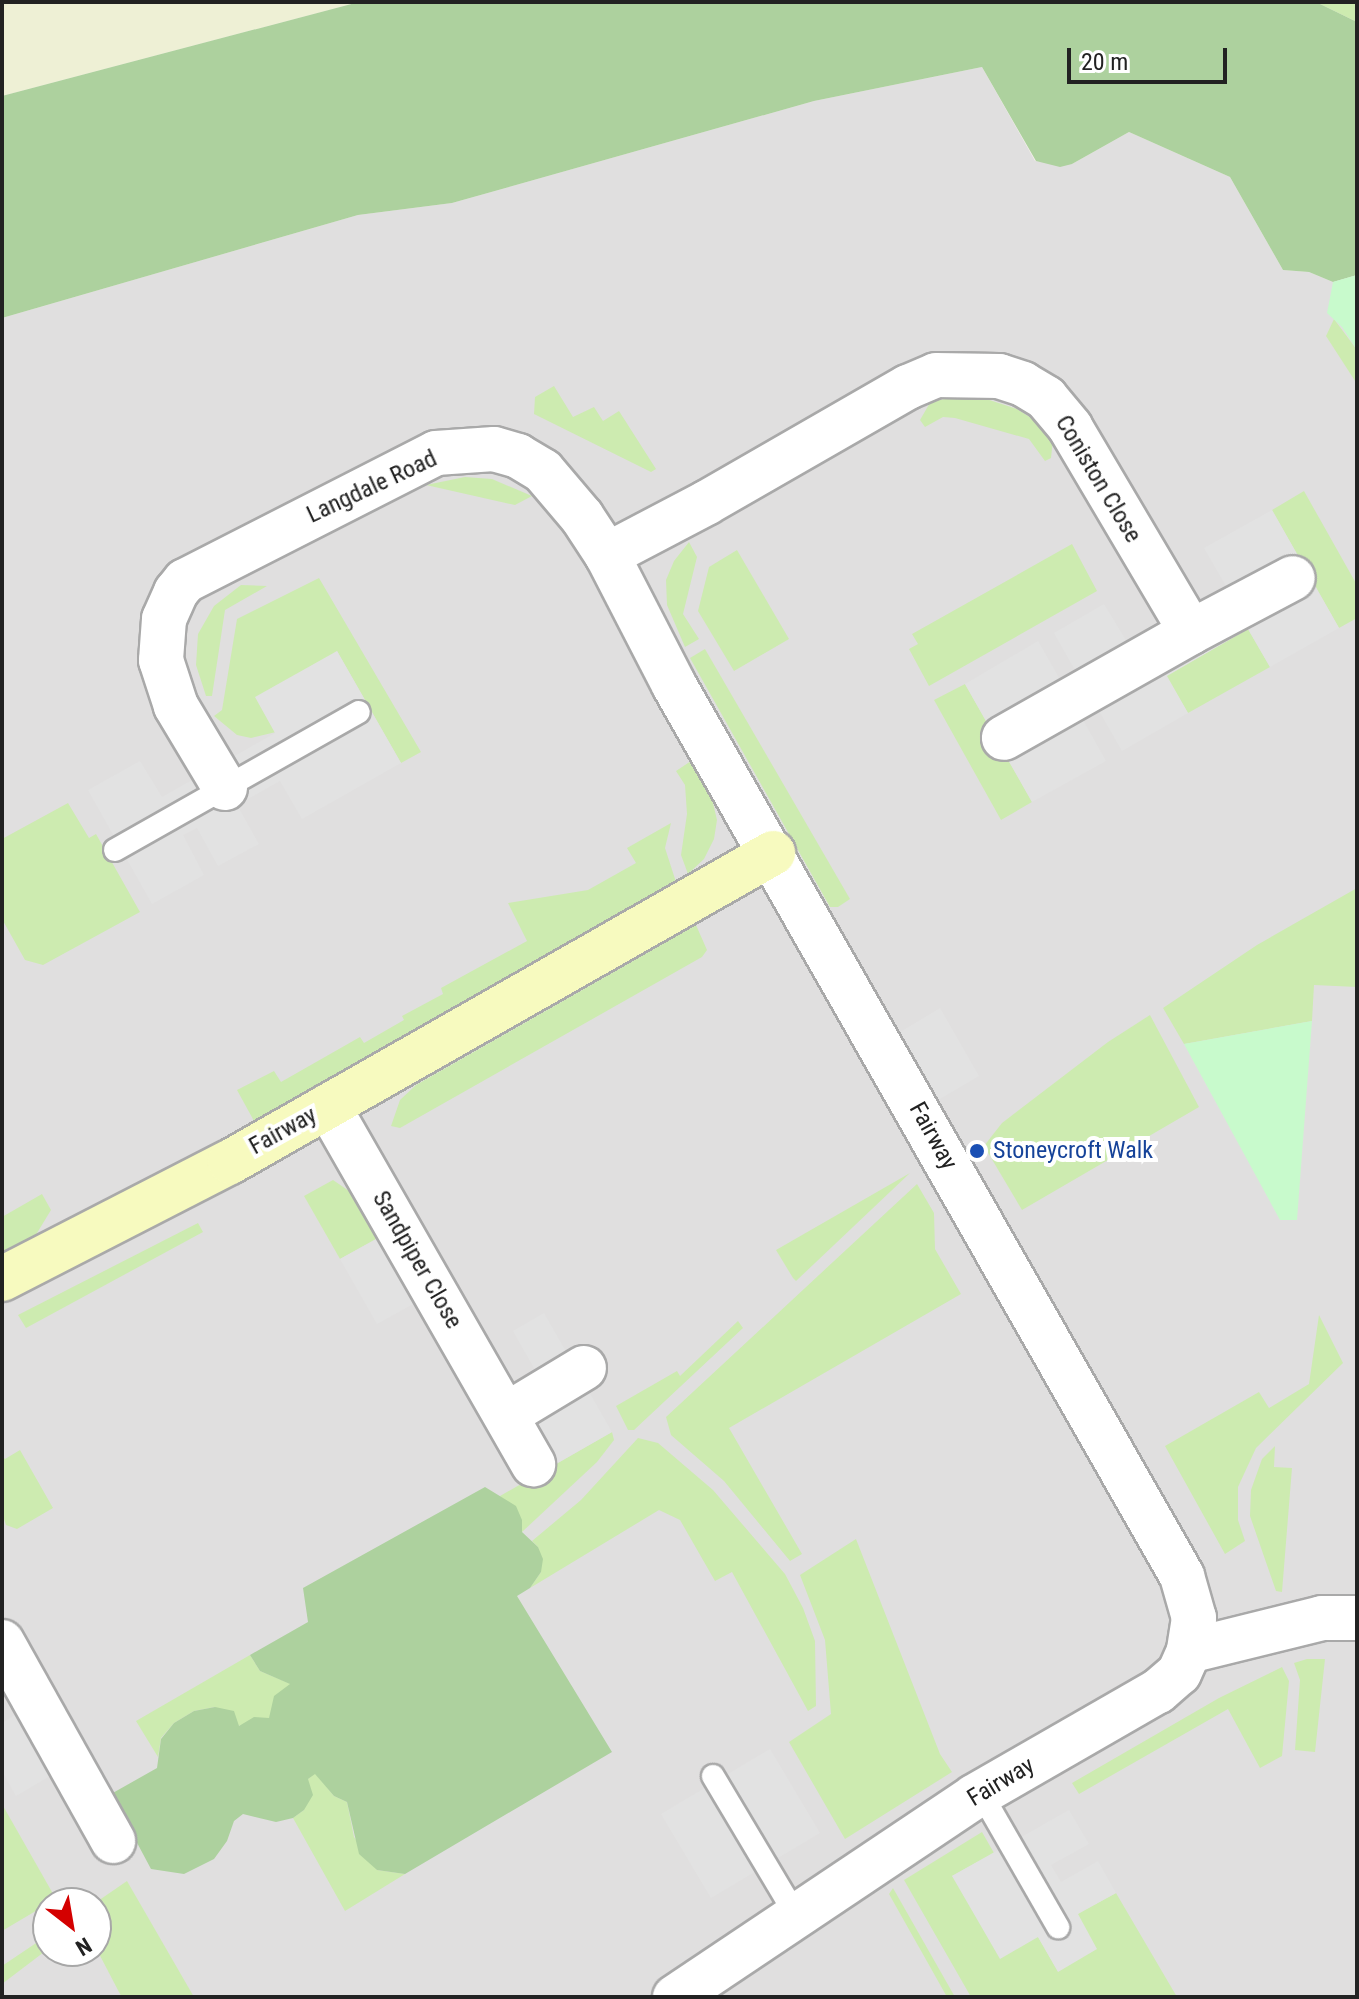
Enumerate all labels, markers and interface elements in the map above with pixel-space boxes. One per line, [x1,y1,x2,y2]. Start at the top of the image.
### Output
scale bar [1071,32,1231,82]
text: 20 m [1081,48,1128,76]
street label: Coniston Close [1049,410,1147,548]
street label: Langdale Road [302,444,442,530]
street label: Fairway [903,1097,963,1175]
street label: Fairway [244,1101,322,1161]
place label: Stoneycroft Walk [993,1137,1153,1165]
marker: Stoneycroft Walk [968,1142,986,1160]
street label: Sandpiper Close [366,1186,468,1334]
street label: Fairway [962,1751,1040,1813]
north arrow [32,1887,112,1967]
text: N [71,1932,96,1960]

